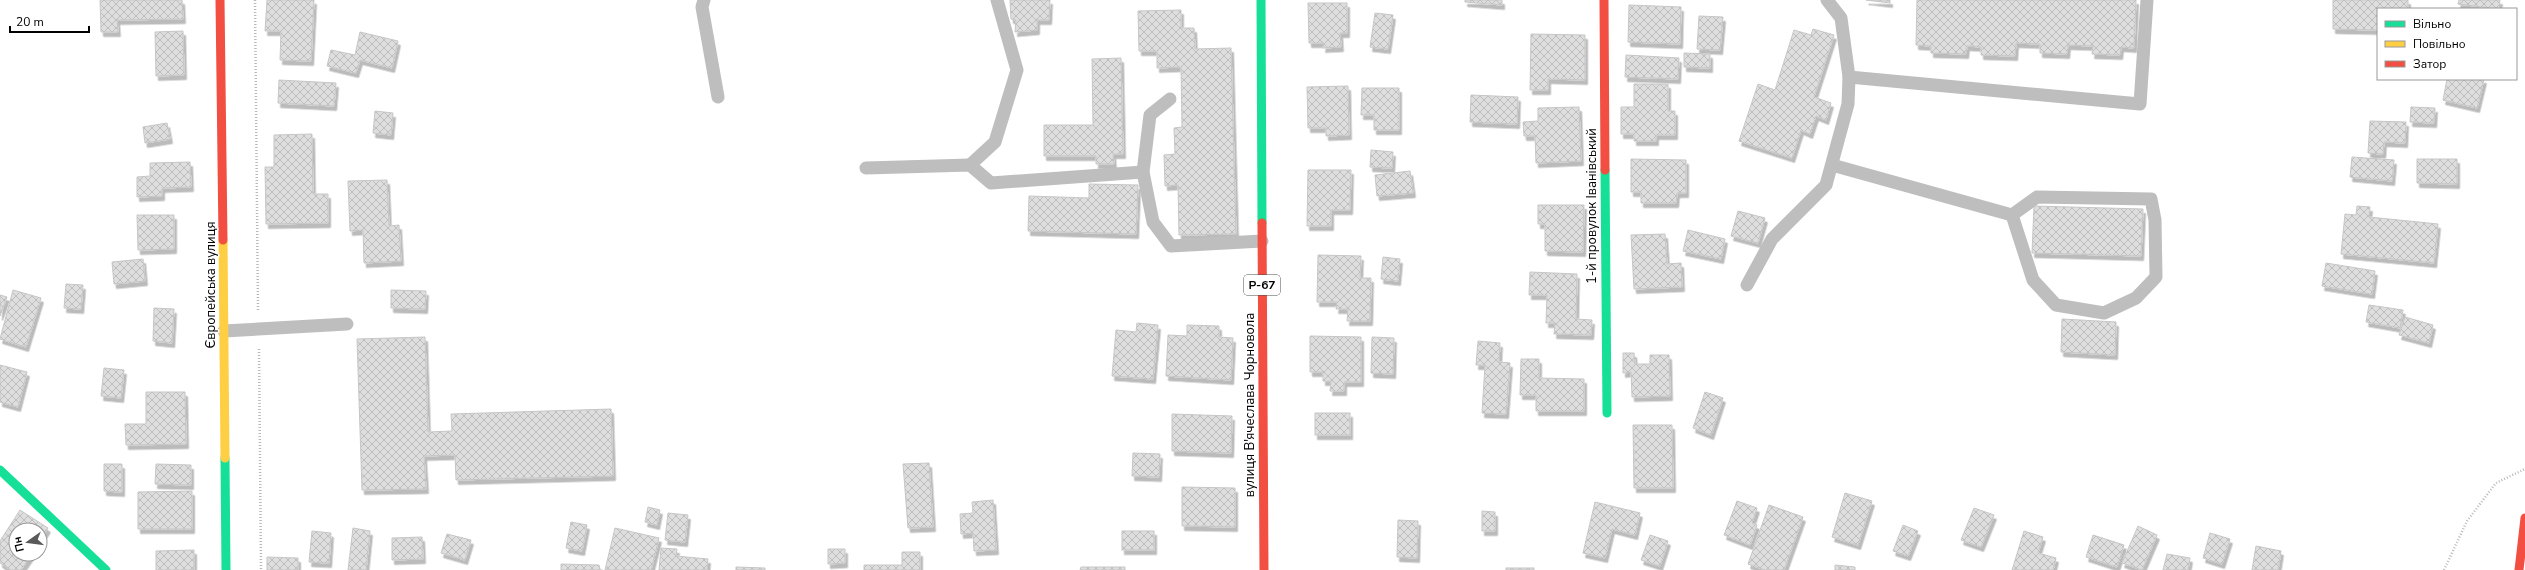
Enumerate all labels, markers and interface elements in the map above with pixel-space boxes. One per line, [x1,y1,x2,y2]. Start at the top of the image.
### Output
scale bar [10,8,89,34]
legend [2377,8,2517,80]
text: 20 m [16,14,44,30]
text: Вільно [2413,16,2451,32]
text: Повільно [2413,36,2466,52]
text: Затор [2413,56,2446,72]
street label: 1-й провулок Іванівський [1583,128,1601,284]
street label: Європейська вулиця [202,222,220,348]
road number: Р-67 [1244,275,1280,295]
street label: вулиця В'ячеслава Чорновола [1241,313,1259,497]
north arrow [8,522,48,562]
text: Пн [10,535,28,553]

